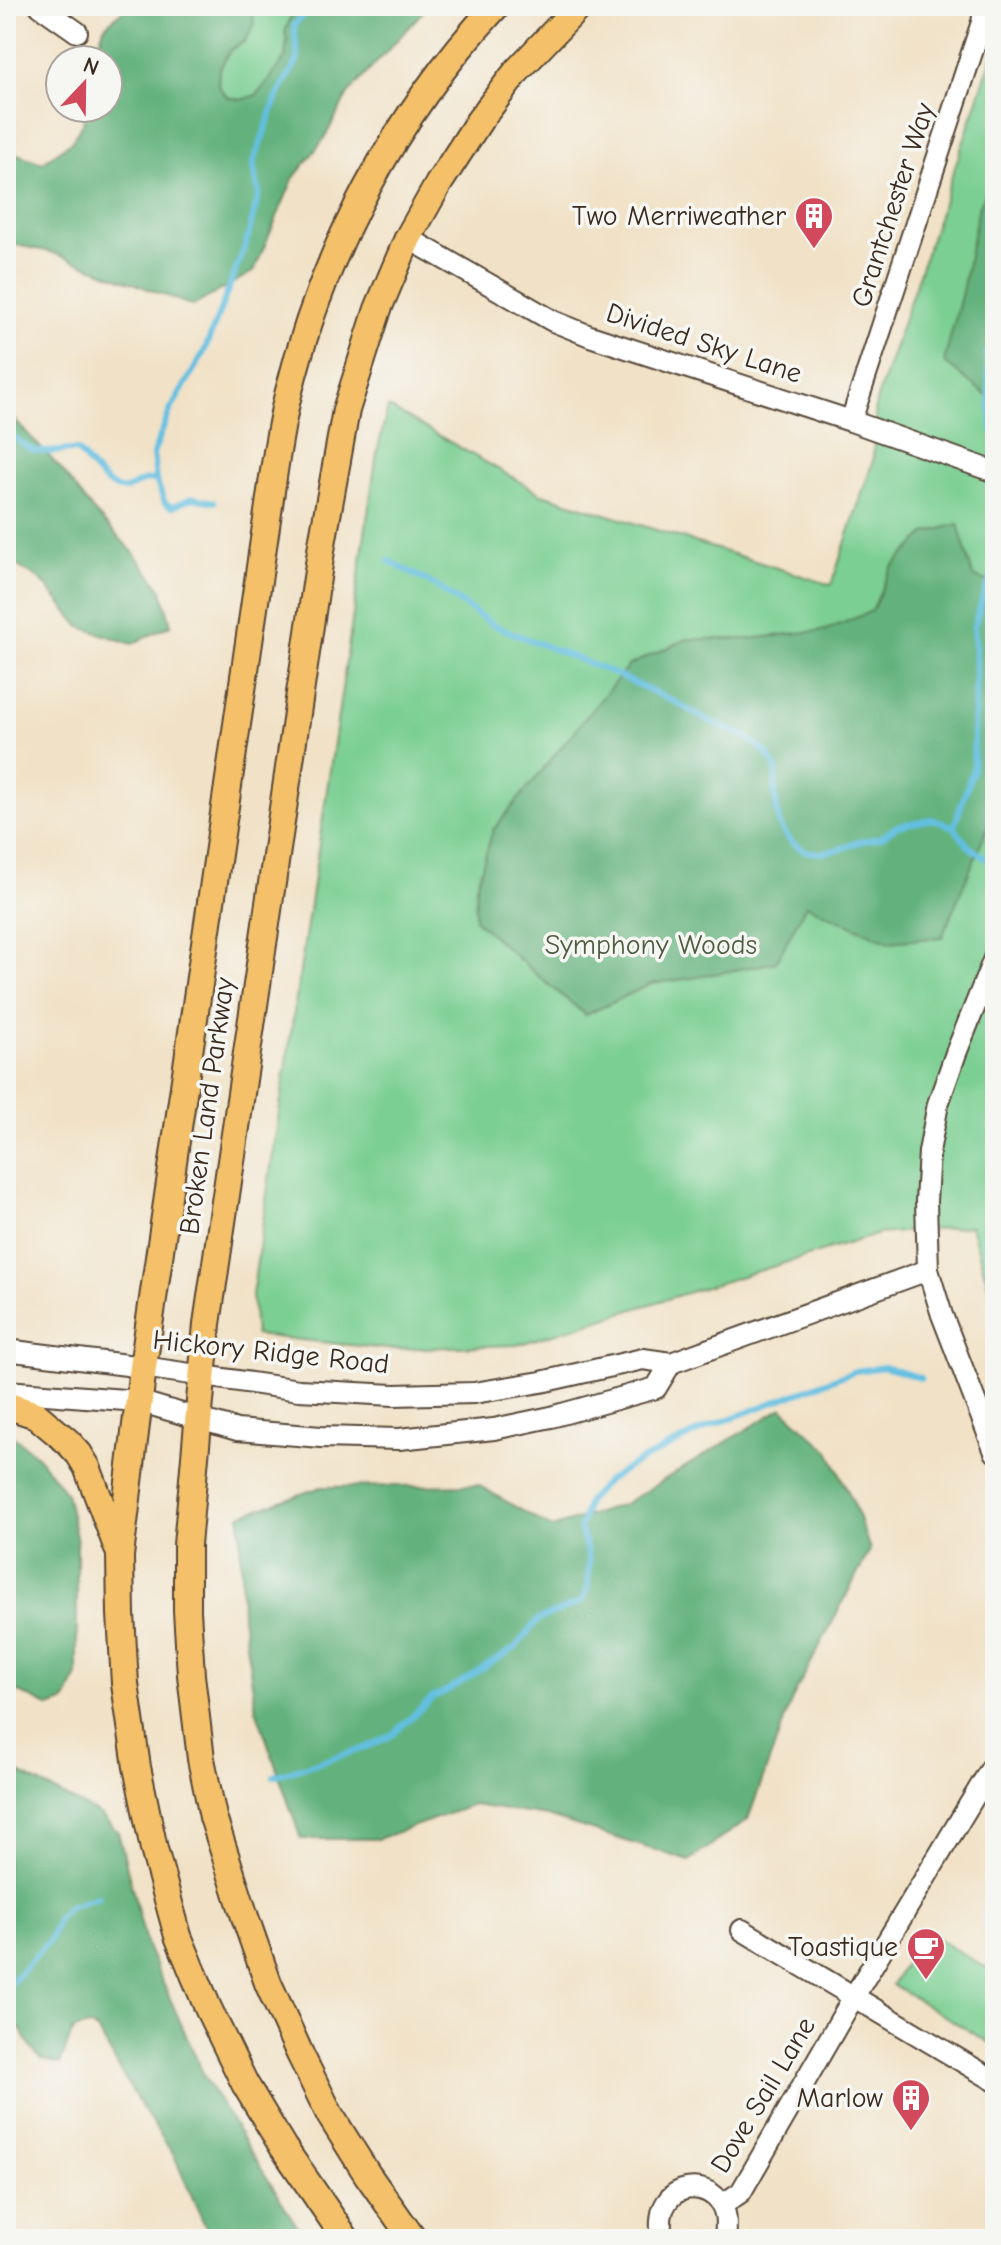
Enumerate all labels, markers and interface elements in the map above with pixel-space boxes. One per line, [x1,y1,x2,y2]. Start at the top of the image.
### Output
north arrow [44,44,124,124]
text: N [80,52,103,81]
street label: Grantchester Way [845,98,941,311]
building icon: Two Merriweather [793,195,835,250]
place label: Two Merriweather [572,200,786,232]
street label: Divided Sky Lane [602,296,806,390]
park label: Symphony Woods [545,929,757,961]
street label: Broken Land Parkway [173,975,241,1237]
street label: Hickory Ridge Road [151,1324,391,1380]
cafe icon: Toastique [905,1926,947,1981]
place label: Toastique [788,1931,898,1963]
street label: Dove Sail Lane [704,2011,822,2179]
building icon: Marlow [890,2077,932,2132]
place label: Marlow [797,2082,883,2114]

